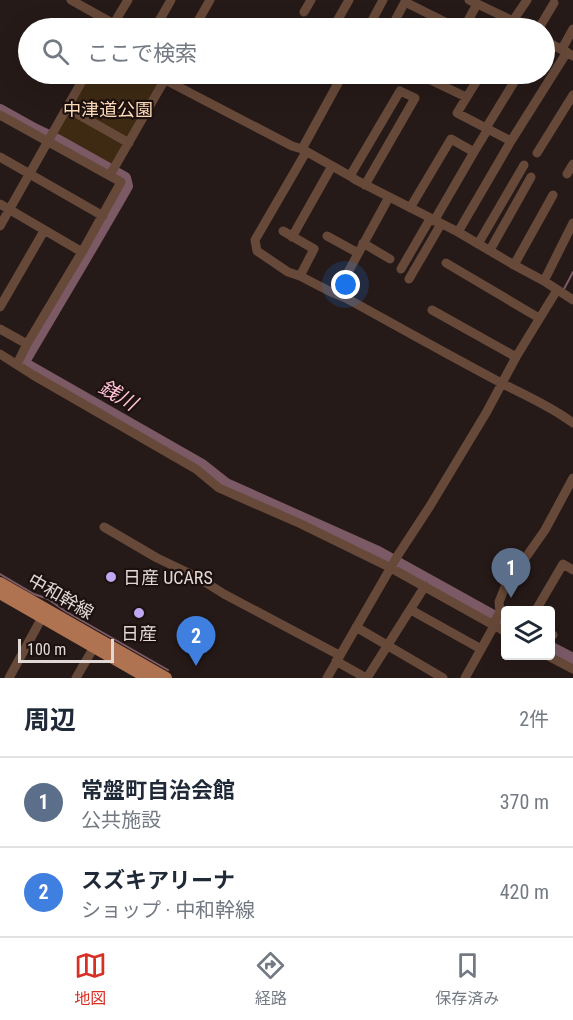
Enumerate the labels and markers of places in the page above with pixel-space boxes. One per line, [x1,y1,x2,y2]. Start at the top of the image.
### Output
pin: 1 [492,548,530,598]
place label: 日産 UCARS [123,567,213,588]
marker: 日産 UCARS [104,570,118,584]
marker: 日産 [132,606,146,620]
pin: 2 [176,616,216,666]
place label: 日産 [121,623,157,644]

